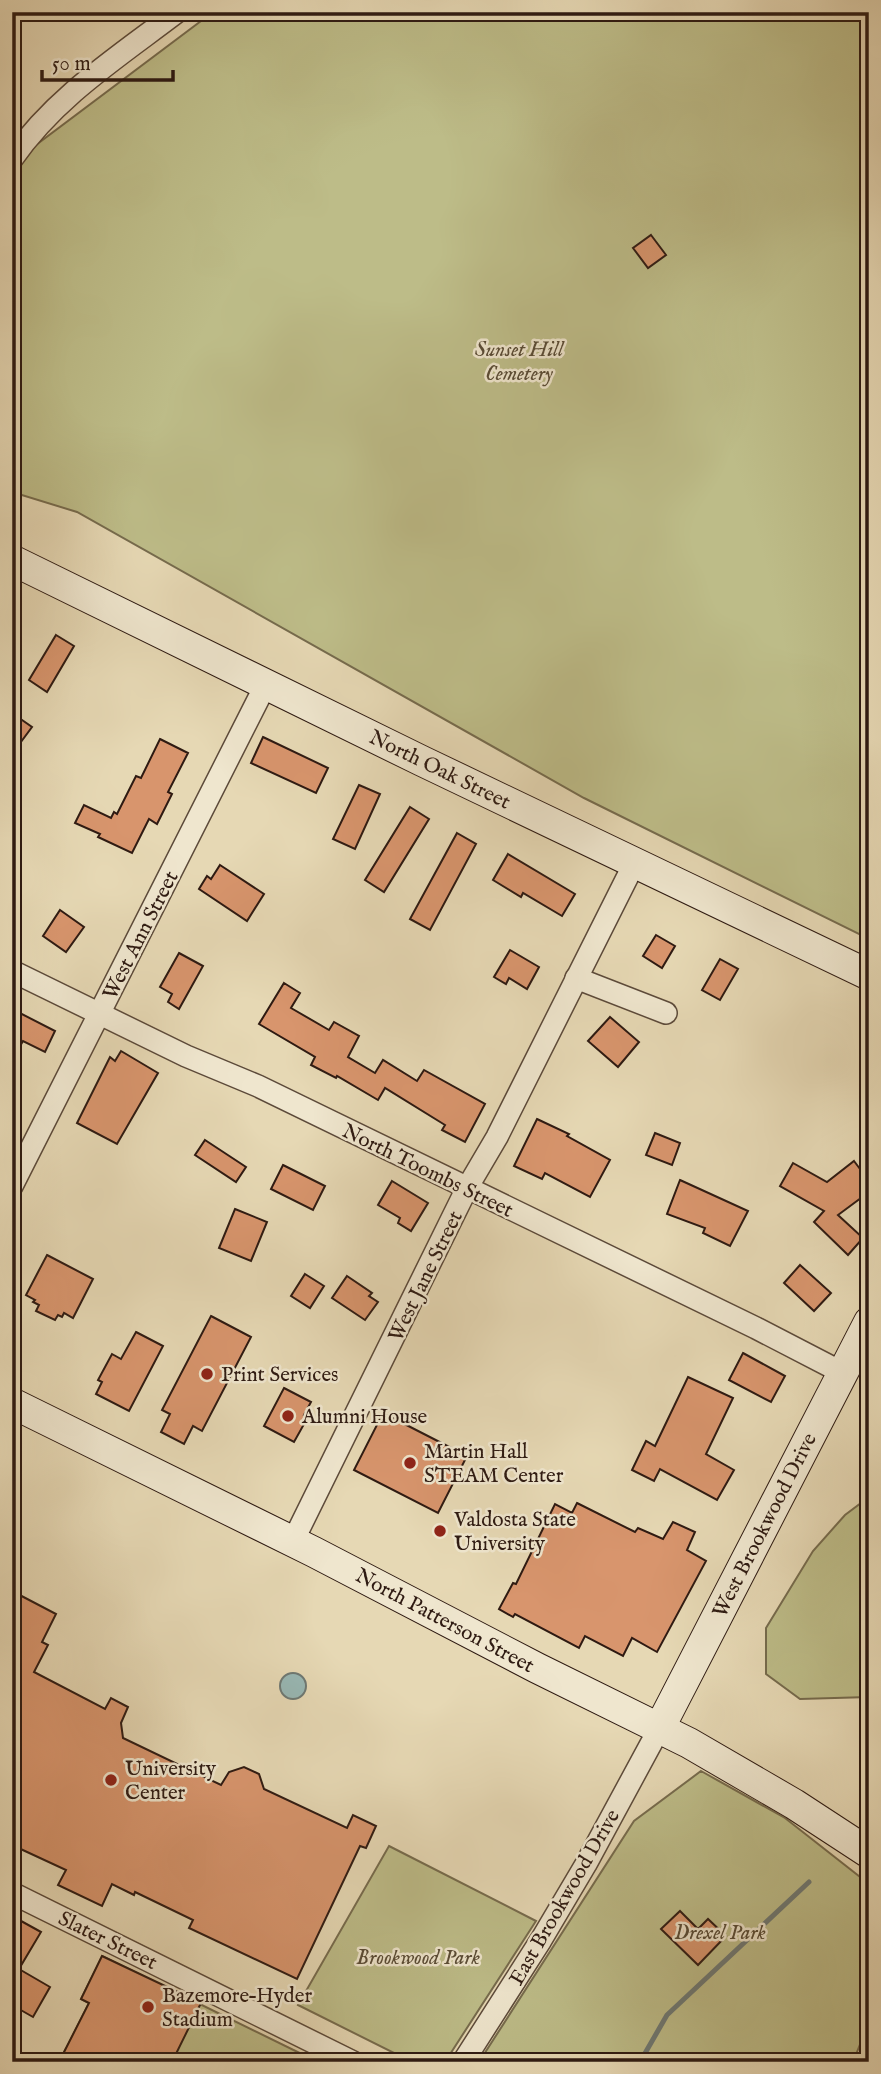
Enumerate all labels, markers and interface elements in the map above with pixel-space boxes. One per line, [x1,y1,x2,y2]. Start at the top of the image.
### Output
scale bar [42,38,173,82]
text: 50 m [52,51,91,78]
park label: Sunset Hill Cemetery [475,337,565,388]
street label: North Oak Street [364,724,514,816]
street label: West Ann Street [97,867,185,1005]
street label: North Toombs Street [337,1118,517,1224]
street label: West Jane Street [383,1207,470,1347]
place label: Print Services [221,1362,338,1389]
marker: Print Services [199,1366,215,1382]
place label: Alumni House [301,1404,428,1431]
marker: Alumni House [280,1408,296,1424]
street label: West Brookwood Drive [707,1428,824,1623]
place label: Martin Hall STEAM Center [424,1439,564,1490]
marker: Martin Hall STEAM Center [402,1455,418,1471]
place label: Valdosta State University [453,1507,576,1558]
marker: Valdosta State University [432,1523,448,1539]
street label: North Patterson Street [350,1563,538,1680]
place label: University Center [125,1756,217,1807]
marker: University Center [103,1772,119,1788]
street label: East Brookwood Drive [504,1805,627,1991]
street label: Slater Street [53,1906,161,1977]
park label: Drexel Park [674,1920,766,1947]
park label: Brookwood Park [356,1945,480,1972]
place label: Bazemore–Hyder Stadium [162,1983,312,2034]
marker: Bazemore–Hyder Stadium [140,1999,156,2015]

